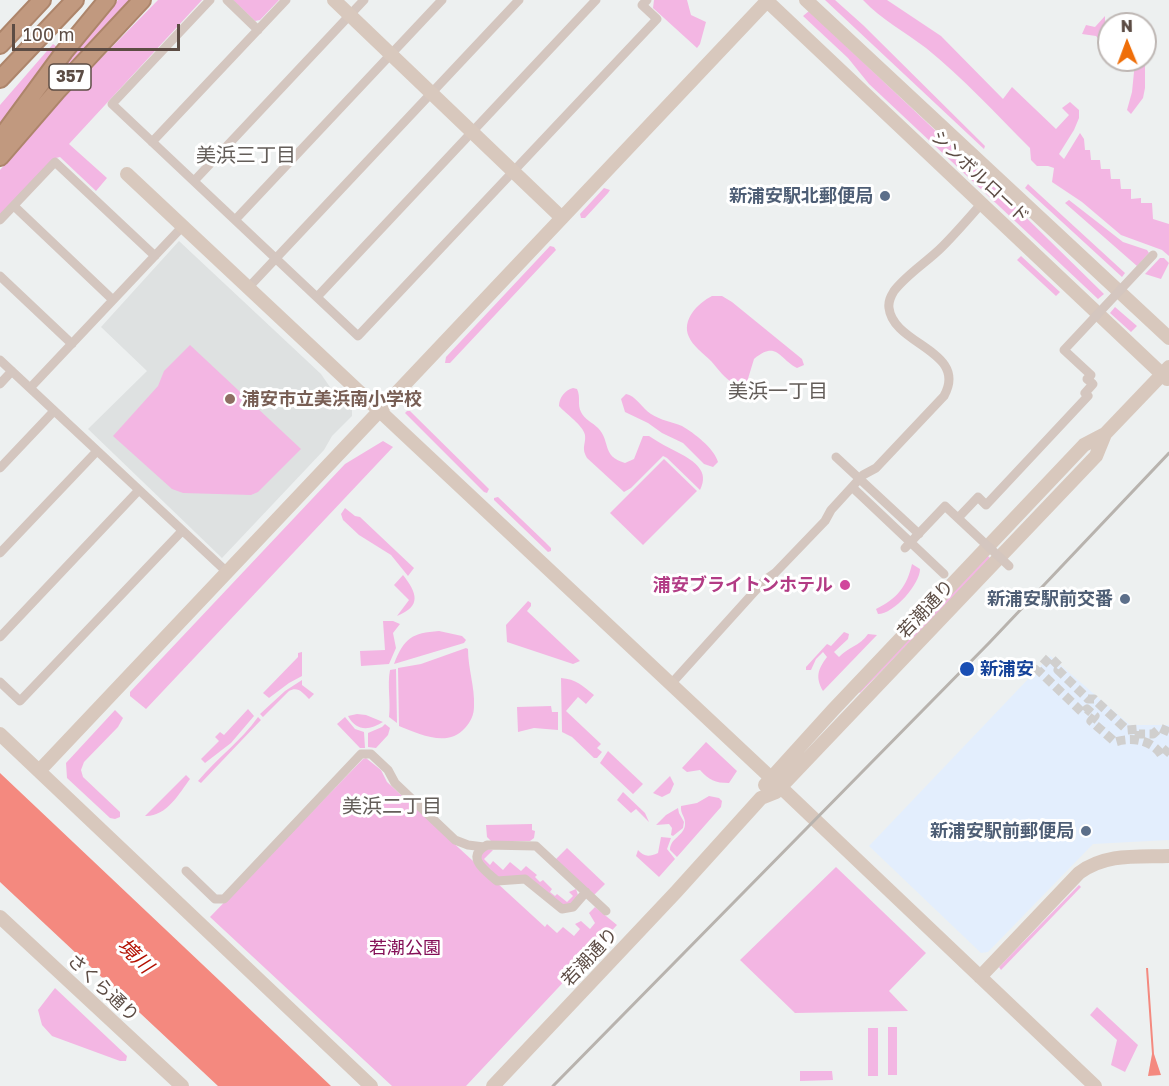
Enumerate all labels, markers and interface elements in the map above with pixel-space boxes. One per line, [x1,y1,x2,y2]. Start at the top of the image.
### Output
scale bar [15,12,183,50]
north arrow [1097,12,1157,72]
text: N [1120,16,1133,36]
text: 100 m [23,23,74,45]
road number: 357 [49,64,91,90]
street label: シンボルロード [927,126,1033,228]
district label: 美浜三丁目 [196,144,296,168]
place label: 新浦安駅北郵便局 [729,185,873,207]
marker: 新浦安駅北郵便局 [878,189,892,203]
district label: 美浜一丁目 [728,380,828,404]
place label: 浦安市立美浜南小学校 [242,388,422,410]
marker: 浦安市立美浜南小学校 [223,392,237,406]
place label: 浦安ブライトンホテル [653,574,833,596]
street label: 若潮通り [894,575,958,643]
marker: 浦安ブライトンホテル [838,578,852,592]
place label: 新浦安駅前交番 [987,588,1113,610]
marker: 新浦安駅前交番 [1118,592,1132,606]
place label: 新浦安 [980,658,1034,680]
marker: 新浦安 [958,660,976,678]
district label: 美浜二丁目 [342,795,442,819]
place label: 新浦安駅前郵便局 [930,820,1074,842]
marker: 新浦安駅前郵便局 [1079,824,1093,838]
street label: 若潮通り [558,923,622,991]
water label: 境川 [112,933,158,979]
park label: 若潮公園 [369,937,441,959]
street label: さくら通り [63,949,143,1027]

